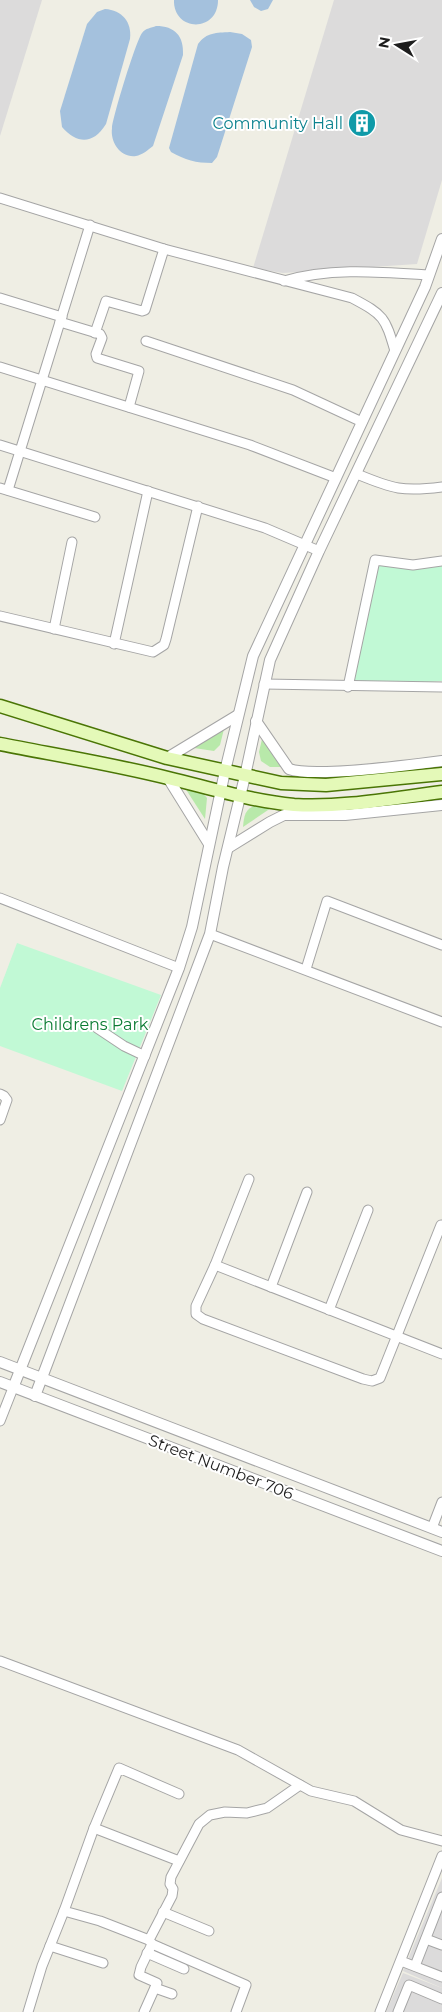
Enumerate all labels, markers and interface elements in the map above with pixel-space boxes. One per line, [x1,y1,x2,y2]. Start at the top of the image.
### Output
north arrow [372,20,422,70]
text: N [374,35,394,50]
building icon: Community Hall [347,108,377,138]
place label: Community Hall [212,114,343,133]
park label: Childrens Park [32,1015,149,1034]
street label: Street Number 706 [146,1431,296,1504]

